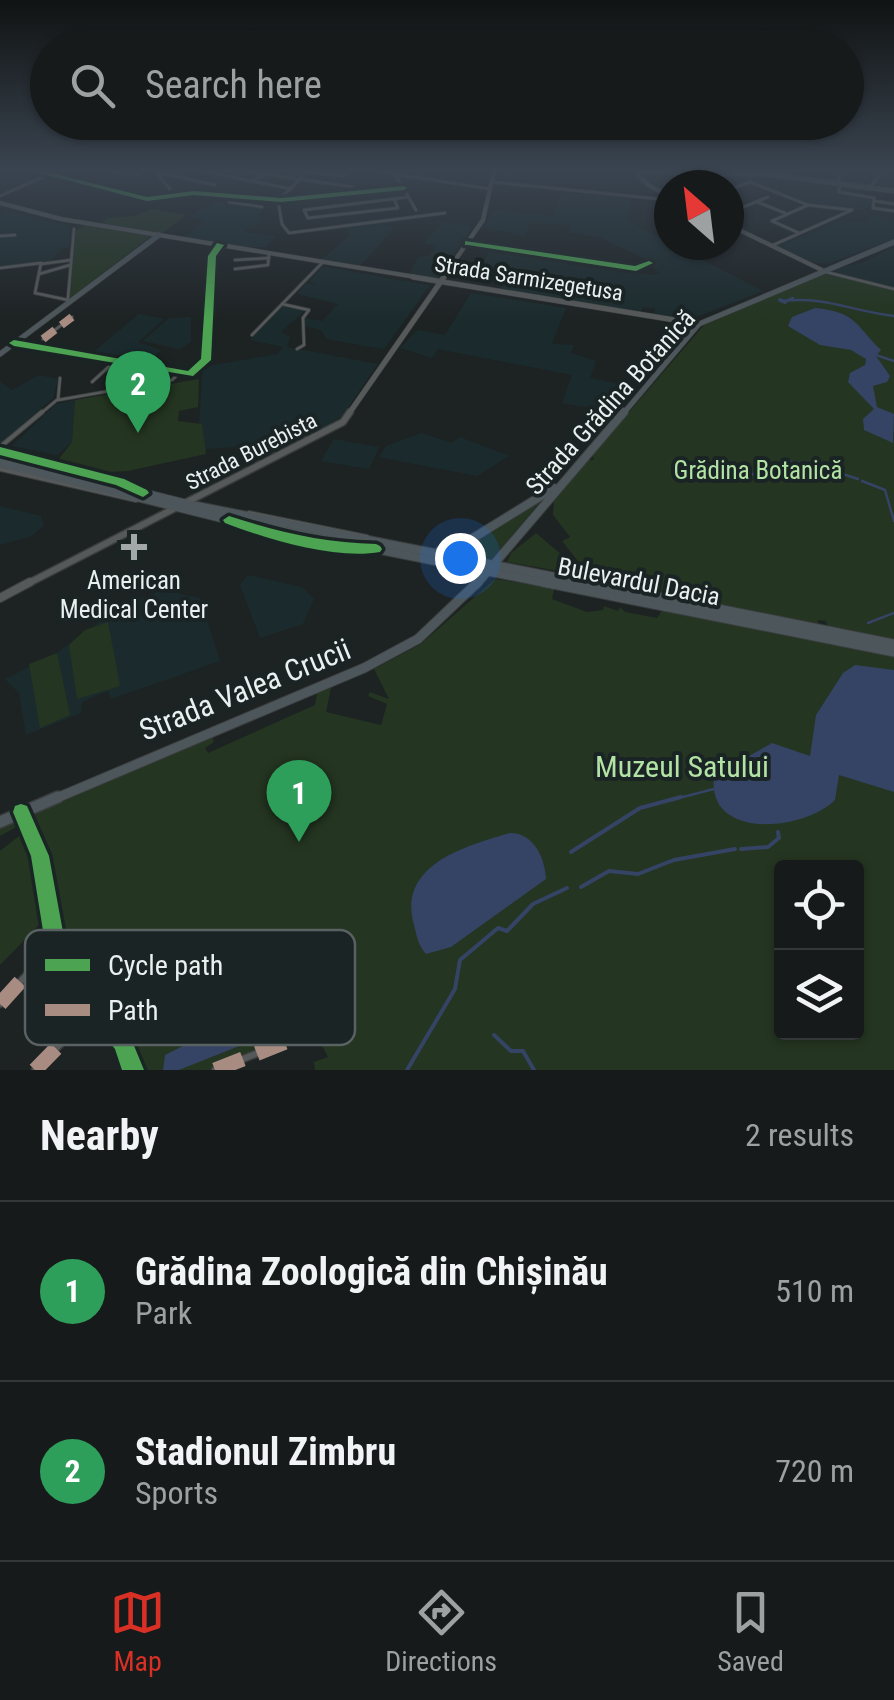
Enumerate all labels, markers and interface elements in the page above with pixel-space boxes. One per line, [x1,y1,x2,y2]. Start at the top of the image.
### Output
search box [30,30,864,140]
icon: search [65,58,120,113]
text: Search here [145,63,322,107]
north arrow [654,170,744,260]
street label: Strada Sarmizegetusa [433,251,625,306]
street label: Strada Grădina Botanică [520,304,701,501]
pin: 2 [106,350,170,433]
street label: Strada Burebista [182,408,321,495]
park label: Grădina Botanică [674,456,842,485]
your location [435,533,486,584]
marker: American Medical Center [121,534,147,560]
street label: Bulevardul Dacia [555,552,722,611]
place label: American Medical Center [60,566,209,624]
street label: Strada Valea Crucii [134,631,355,748]
park label: Muzeul Satului [595,749,769,784]
pin: 1 [266,760,332,842]
map controls [774,860,864,1040]
button: locate [774,860,864,950]
legend [25,930,355,1045]
text: Cycle path [108,949,223,982]
button: layers [774,950,864,1040]
text: Path [108,994,159,1027]
text: Nearby [40,1111,159,1160]
text: 2 results [745,1116,854,1154]
text: Grădina Zoologică din Chișinău [135,1250,608,1294]
text: 1 [64,1272,81,1310]
text: 510 m [775,1272,854,1310]
text: Park [135,1294,192,1332]
text: Stadionul Zimbru [135,1430,396,1474]
text: 2 [64,1452,81,1490]
text: 720 m [775,1452,854,1490]
text: Sports [135,1474,218,1512]
tab: Map [110,1585,165,1678]
tab: Directions [385,1585,497,1678]
tab: Saved [717,1585,784,1678]

